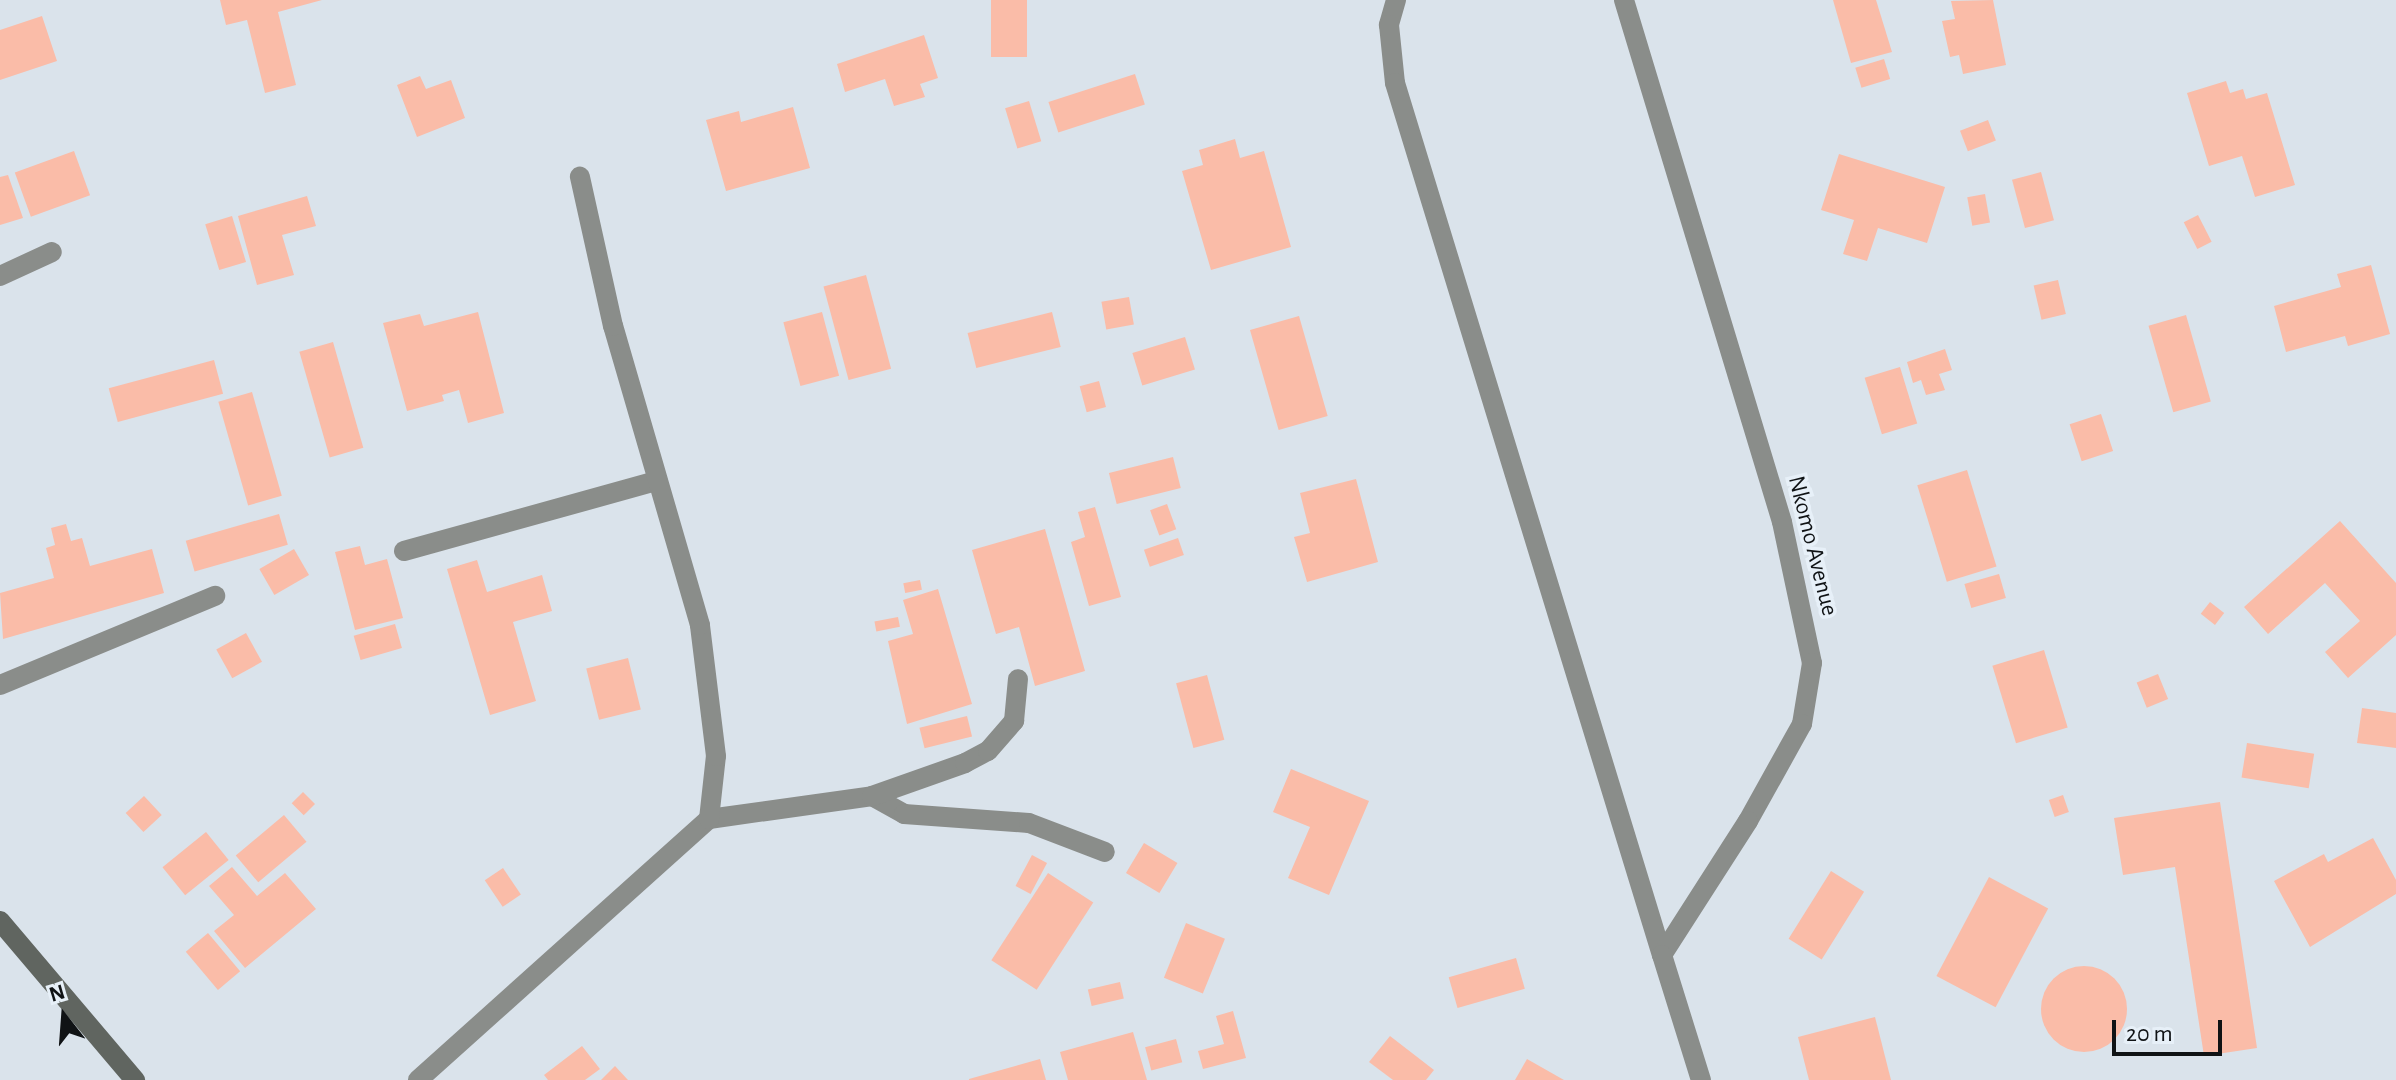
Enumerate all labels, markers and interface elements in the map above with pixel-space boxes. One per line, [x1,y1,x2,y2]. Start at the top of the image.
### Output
street label: Nkomo Avenue [1781,473,1843,619]
north arrow [24,976,104,1056]
text: N [46,980,68,1006]
scale bar [2116,1004,2226,1054]
text: 20 m [2126,1022,2173,1046]

